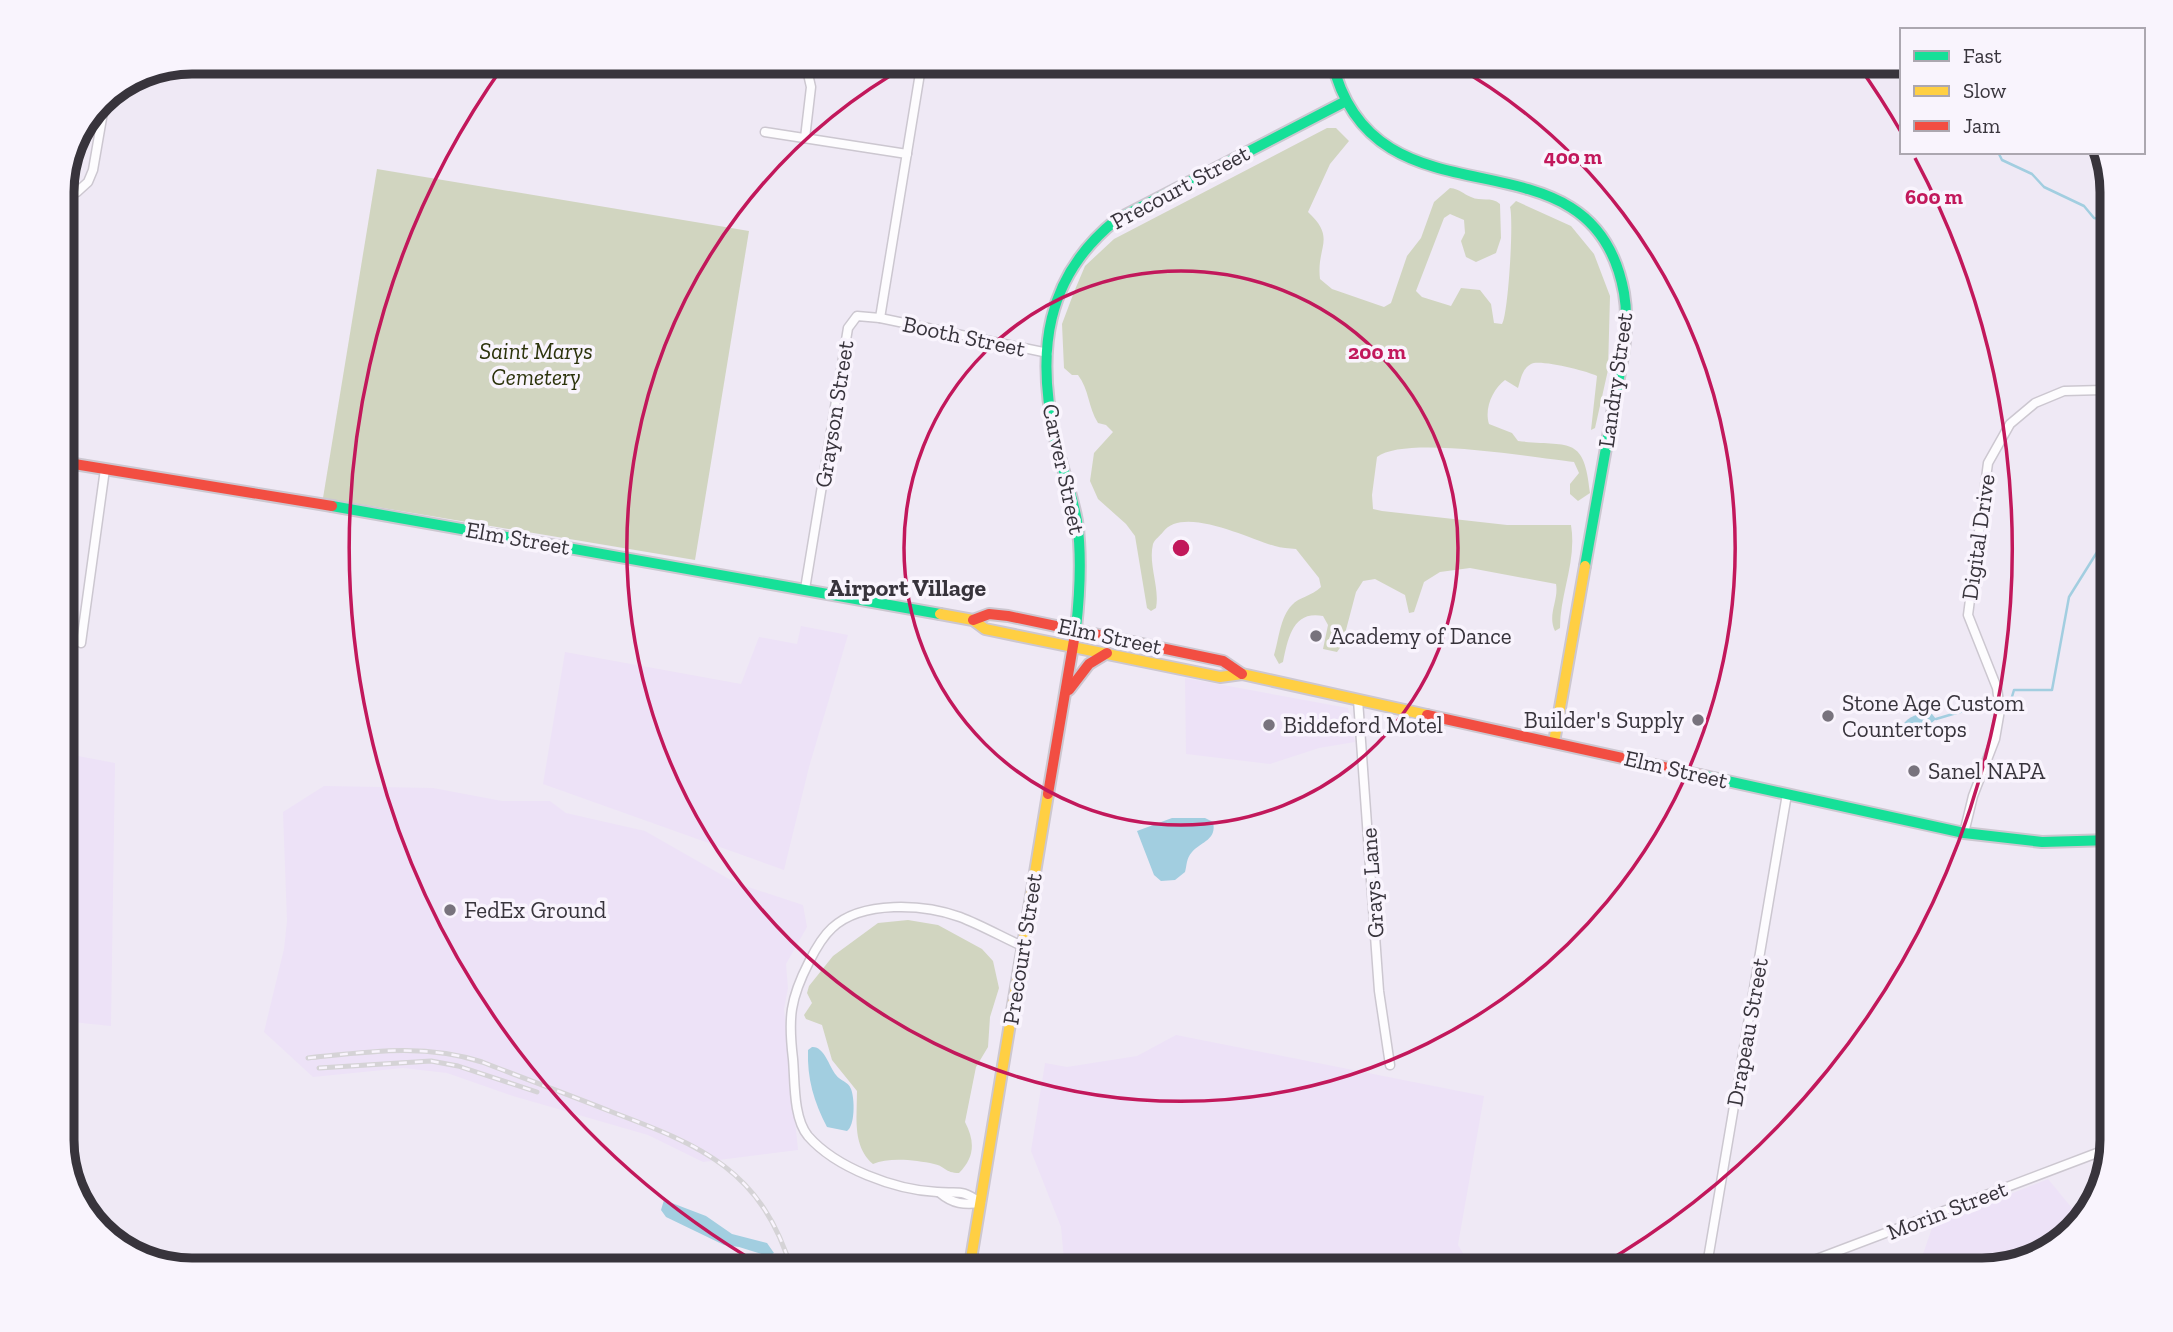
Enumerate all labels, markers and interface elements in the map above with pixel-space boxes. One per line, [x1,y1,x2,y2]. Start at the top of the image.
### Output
legend [1900,28,2145,154]
text: Fast [1963,43,2002,68]
text: Slow [1963,78,2006,103]
text: Jam [1963,113,2000,138]
street label: Precourt Street [1106,139,1255,235]
text: 400 m [1544,144,1603,169]
text: 600 m [1905,184,1963,209]
street label: Booth Street [900,309,1028,363]
street label: Landry Street [1592,310,1638,449]
park label: Saint Marys Cemetery [479,337,593,391]
street label: Grayson Street [809,338,860,490]
text: 200 m [1348,339,1406,364]
street label: Carver Street [1036,401,1092,537]
street label: Digital Drive [1955,472,2001,602]
street label: Elm Street [464,515,573,561]
centre of rings [1169,536,1193,560]
district label: Airport Village [828,573,987,602]
street label: Elm Street [1056,611,1165,661]
place label: Academy of Dance [1330,622,1512,650]
marker: Academy of Dance [1308,628,1324,644]
place label: Stone Age Custom Countertops [1842,689,2024,743]
place label: Builder's Supply [1524,706,1684,734]
marker: Stone Age Custom Countertops [1820,708,1836,724]
place label: Biddeford Motel [1283,711,1443,739]
marker: Builder's Supply [1690,712,1706,728]
marker: Biddeford Motel [1261,717,1277,733]
street label: Elm Street [1622,744,1731,795]
place label: Sanel NAPA [1928,757,2046,785]
marker: Sanel NAPA [1906,763,1922,779]
street label: Grays Lane [1354,827,1390,939]
street label: Precourt Street [996,871,1048,1027]
place label: FedEx Ground [464,896,607,924]
marker: FedEx Ground [442,902,458,918]
street label: Drapeau Street [1720,955,1774,1108]
street label: Morin Street [1883,1174,2012,1246]

